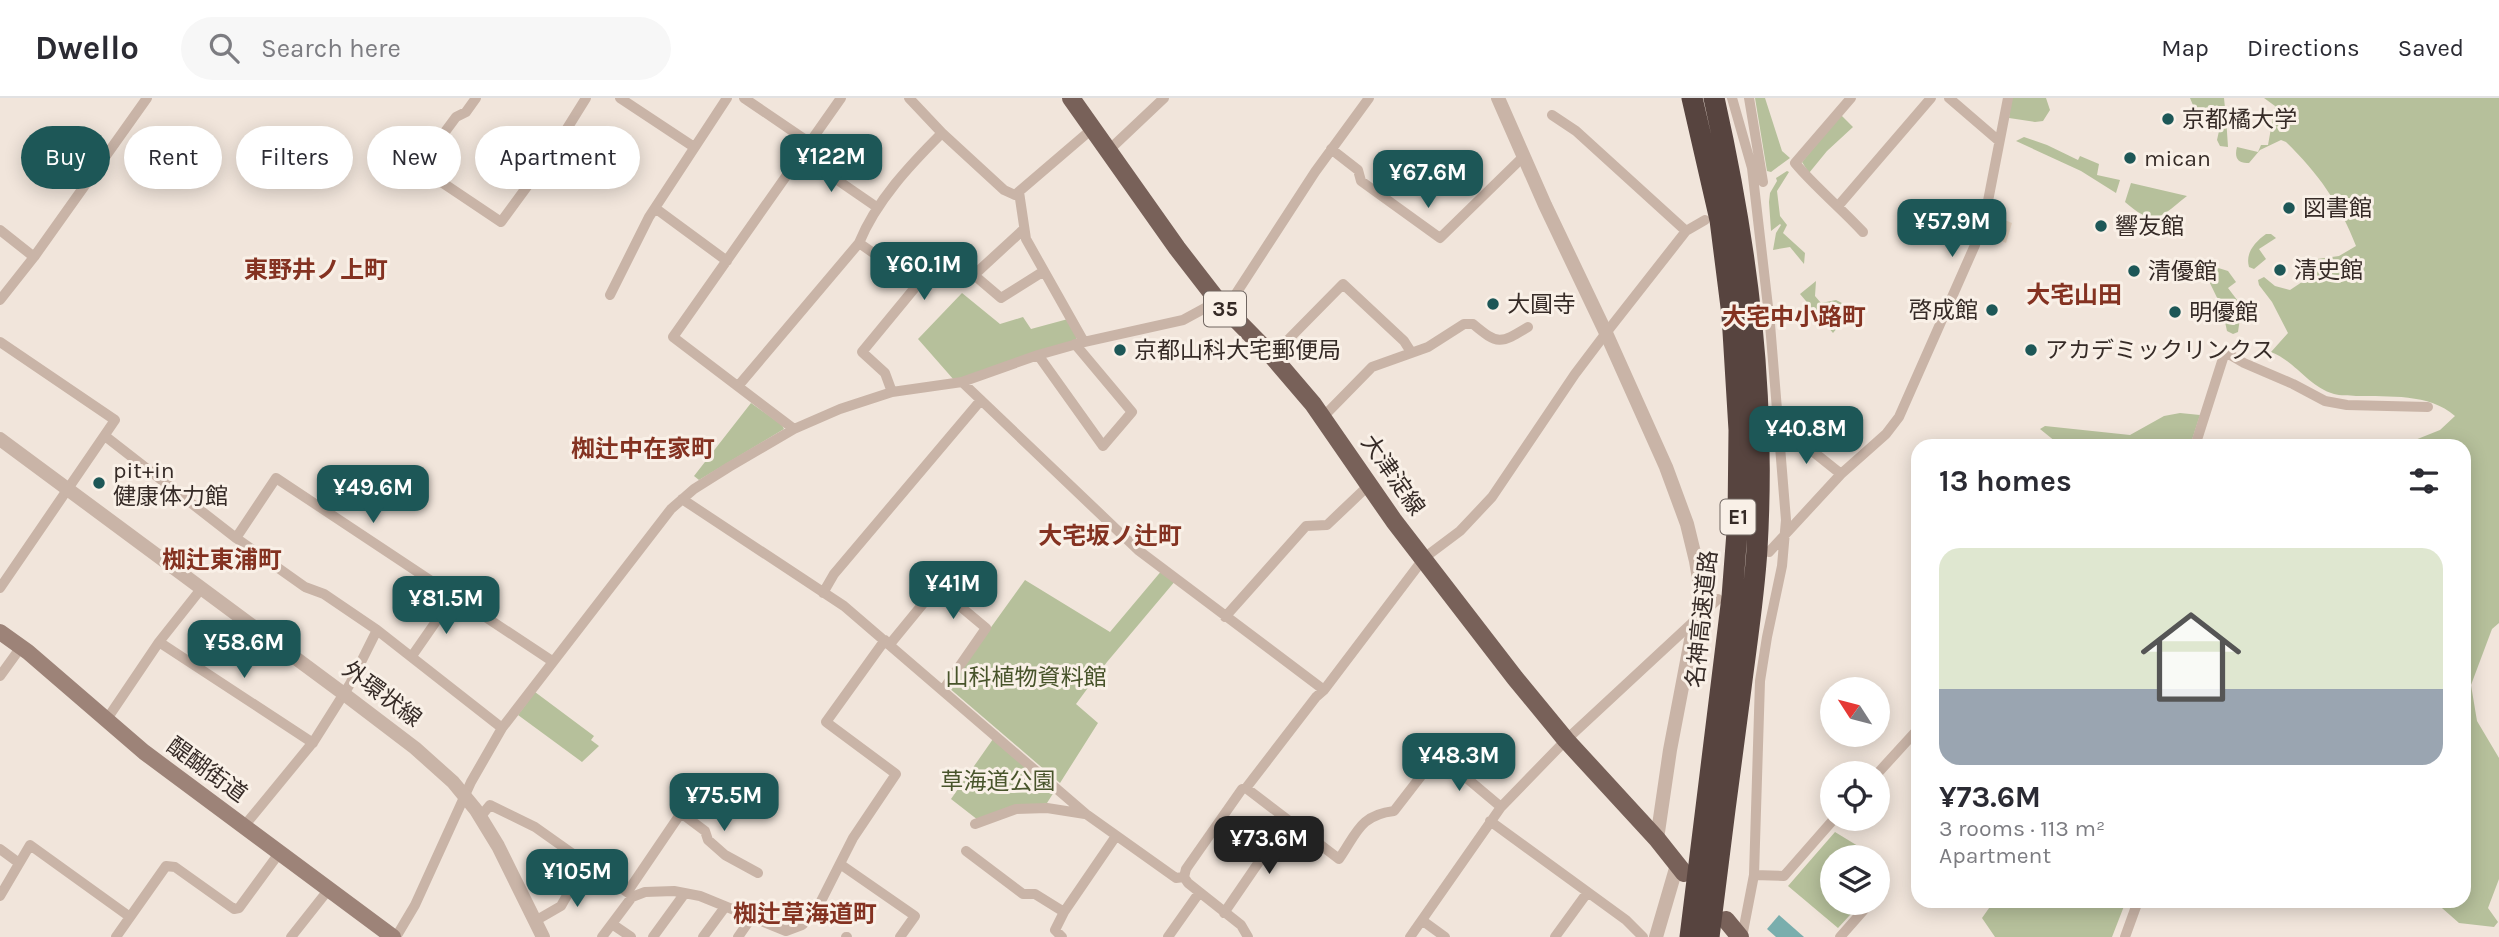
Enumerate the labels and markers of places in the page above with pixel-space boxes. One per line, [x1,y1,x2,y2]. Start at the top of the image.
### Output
place label: 京都橘大学 [2182,106,2297,133]
marker: 京都橘大学 [2160,111,2176,127]
pin: ¥122M [782,134,880,194]
place label: mican [2144,145,2211,172]
pin: ¥67.6M [1371,150,1485,210]
marker: mican [2122,150,2138,166]
place label: 図書館 [2303,195,2372,222]
pin: ¥57.9M [1895,200,2009,259]
marker: 図書館 [2281,200,2297,216]
place label: 響友館 [2115,213,2184,240]
marker: 響友館 [2093,218,2109,234]
pin: ¥60.1M [867,242,981,302]
place label: 清史館 [2294,257,2363,284]
place label: 清優館 [2148,258,2217,285]
marker: 清史館 [2272,262,2288,278]
marker: 清優館 [2126,263,2142,279]
place label: 大圓寺 [1507,291,1576,318]
marker: 大圓寺 [1485,296,1501,312]
place label: 啓成館 [1909,297,1978,324]
place label: 明優館 [2189,299,2258,326]
marker: 啓成館 [1984,302,2000,318]
marker: 明優館 [2167,304,2183,320]
place label: 京都山科大宅郵便局 [1134,337,1341,364]
place label: アカデミックリンクス [2045,337,2274,364]
marker: 京都山科大宅郵便局 [1112,342,1128,358]
marker: アカデミックリンクス [2023,342,2039,358]
pin: ¥40.8M [1749,406,1863,466]
place label: pit+in 健康体力館 [113,457,228,510]
pin: ¥49.6M [316,466,430,525]
marker: pit+in 健康体力館 [91,475,107,491]
pin: ¥41M [912,561,994,621]
pin: ¥81.5M [389,576,503,636]
pin: ¥58.6M [187,620,301,680]
pin: ¥48.3M [1402,734,1516,793]
pin: ¥75.5M [667,774,781,833]
pin: ¥73.6M [1212,816,1326,876]
pin: ¥105M [528,850,626,909]

